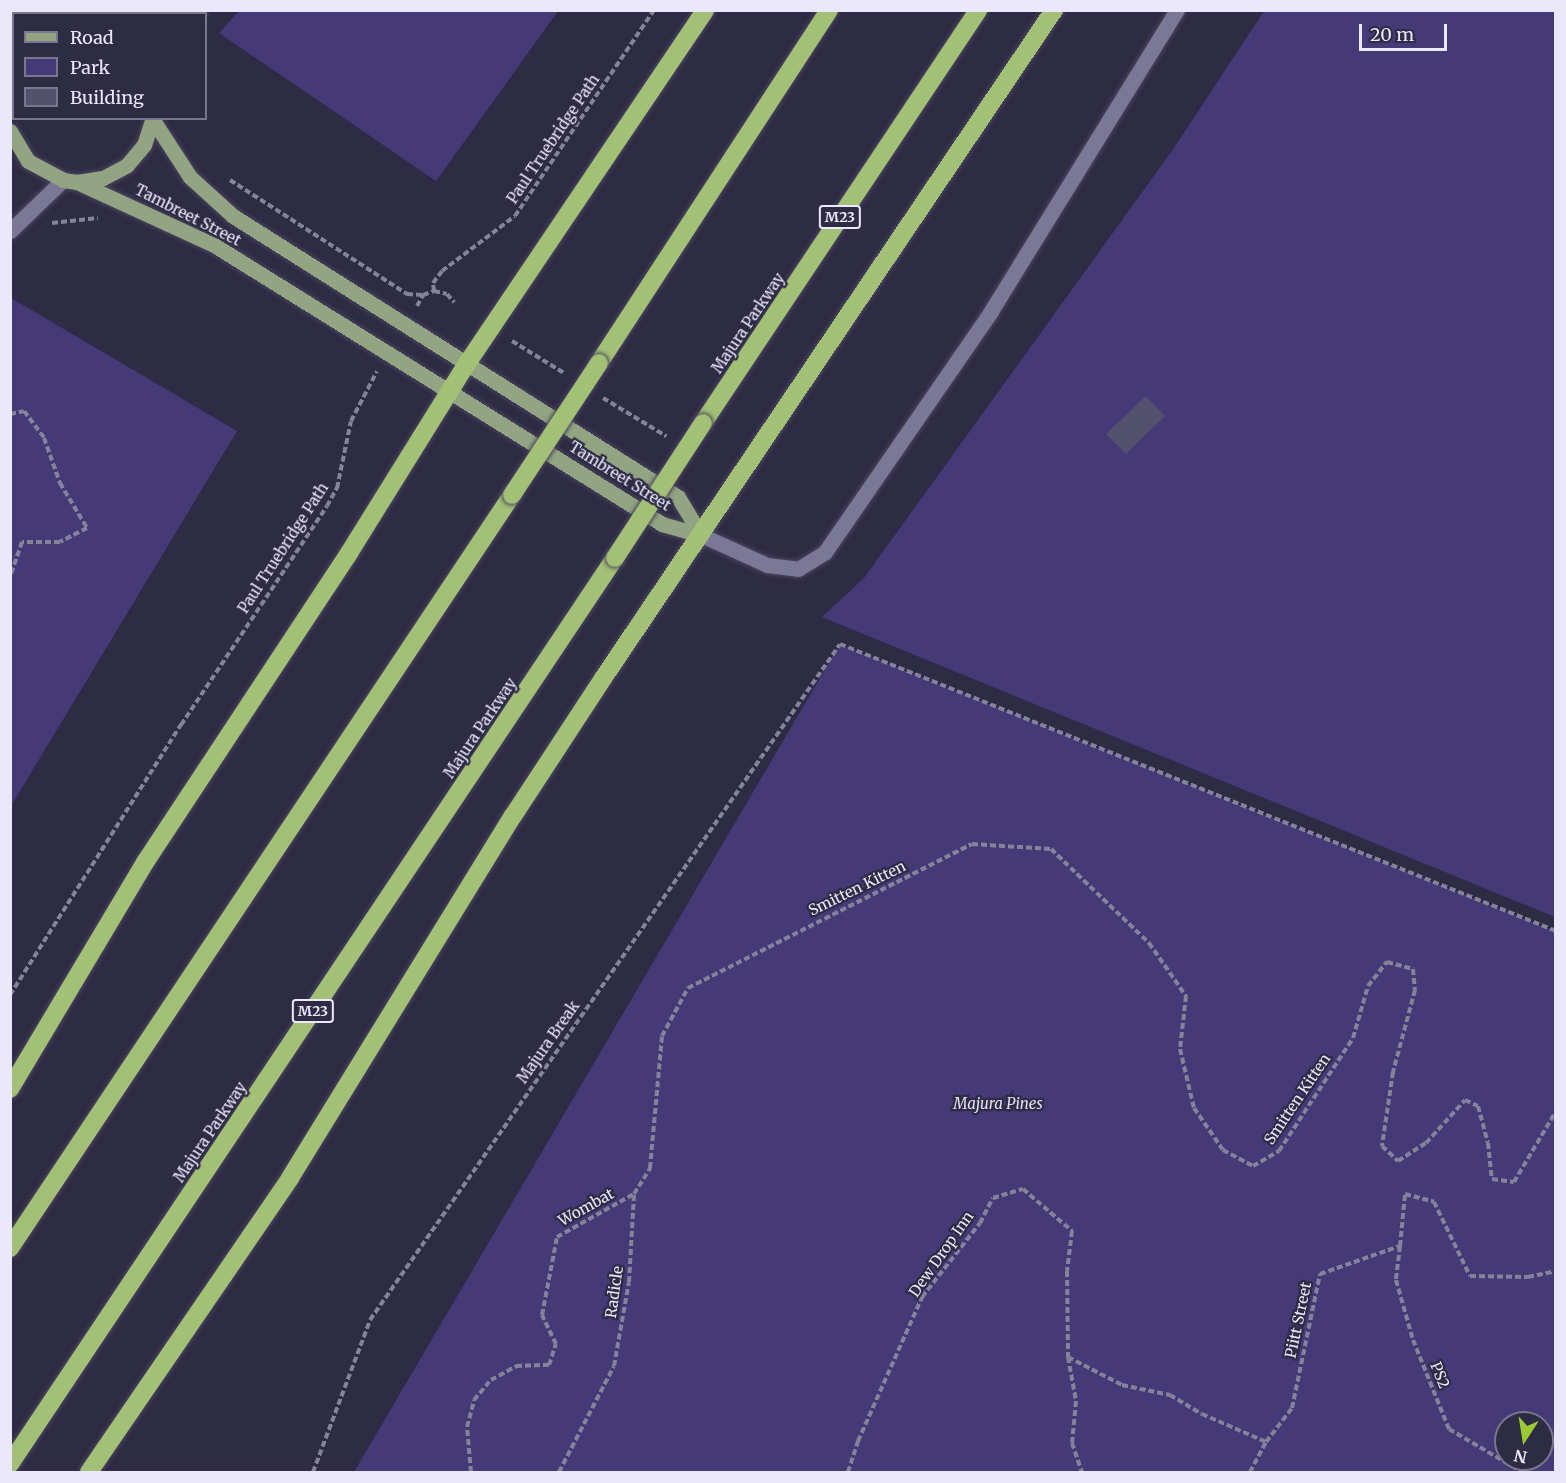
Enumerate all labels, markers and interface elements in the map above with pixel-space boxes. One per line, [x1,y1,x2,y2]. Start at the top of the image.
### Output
legend [12,12,207,120]
scale bar [1362,12,1450,50]
text: 20 m [1370,23,1414,46]
text: Road [70,26,114,49]
text: Park [70,56,110,79]
street label: Paul Truebridge Path [503,71,603,207]
text: Building [70,86,144,109]
street label: Tambreet Street [132,181,244,249]
road number: M23 [818,206,862,228]
street label: Majura Parkway [708,269,788,377]
street label: Tambreet Street [566,438,674,514]
street label: Paul Truebridge Path [234,479,332,617]
street label: Majura Parkway [440,674,520,782]
street label: Smitten Kitten [806,857,908,919]
street label: Majura Break [513,997,583,1087]
road number: M23 [290,1000,336,1022]
street label: Smitten Kitten [1260,1050,1334,1148]
street label: Majura Parkway [170,1078,250,1186]
park label: Majura Pines [953,1095,1043,1113]
street label: Wombat [555,1184,617,1230]
street label: Dew Drop Inn [905,1208,977,1300]
street label: Radicle [601,1265,627,1319]
street label: Piitt Street [1281,1280,1315,1360]
street label: PS2 [1427,1359,1453,1391]
north arrow [1494,1411,1554,1471]
text: N [1512,1446,1529,1468]

